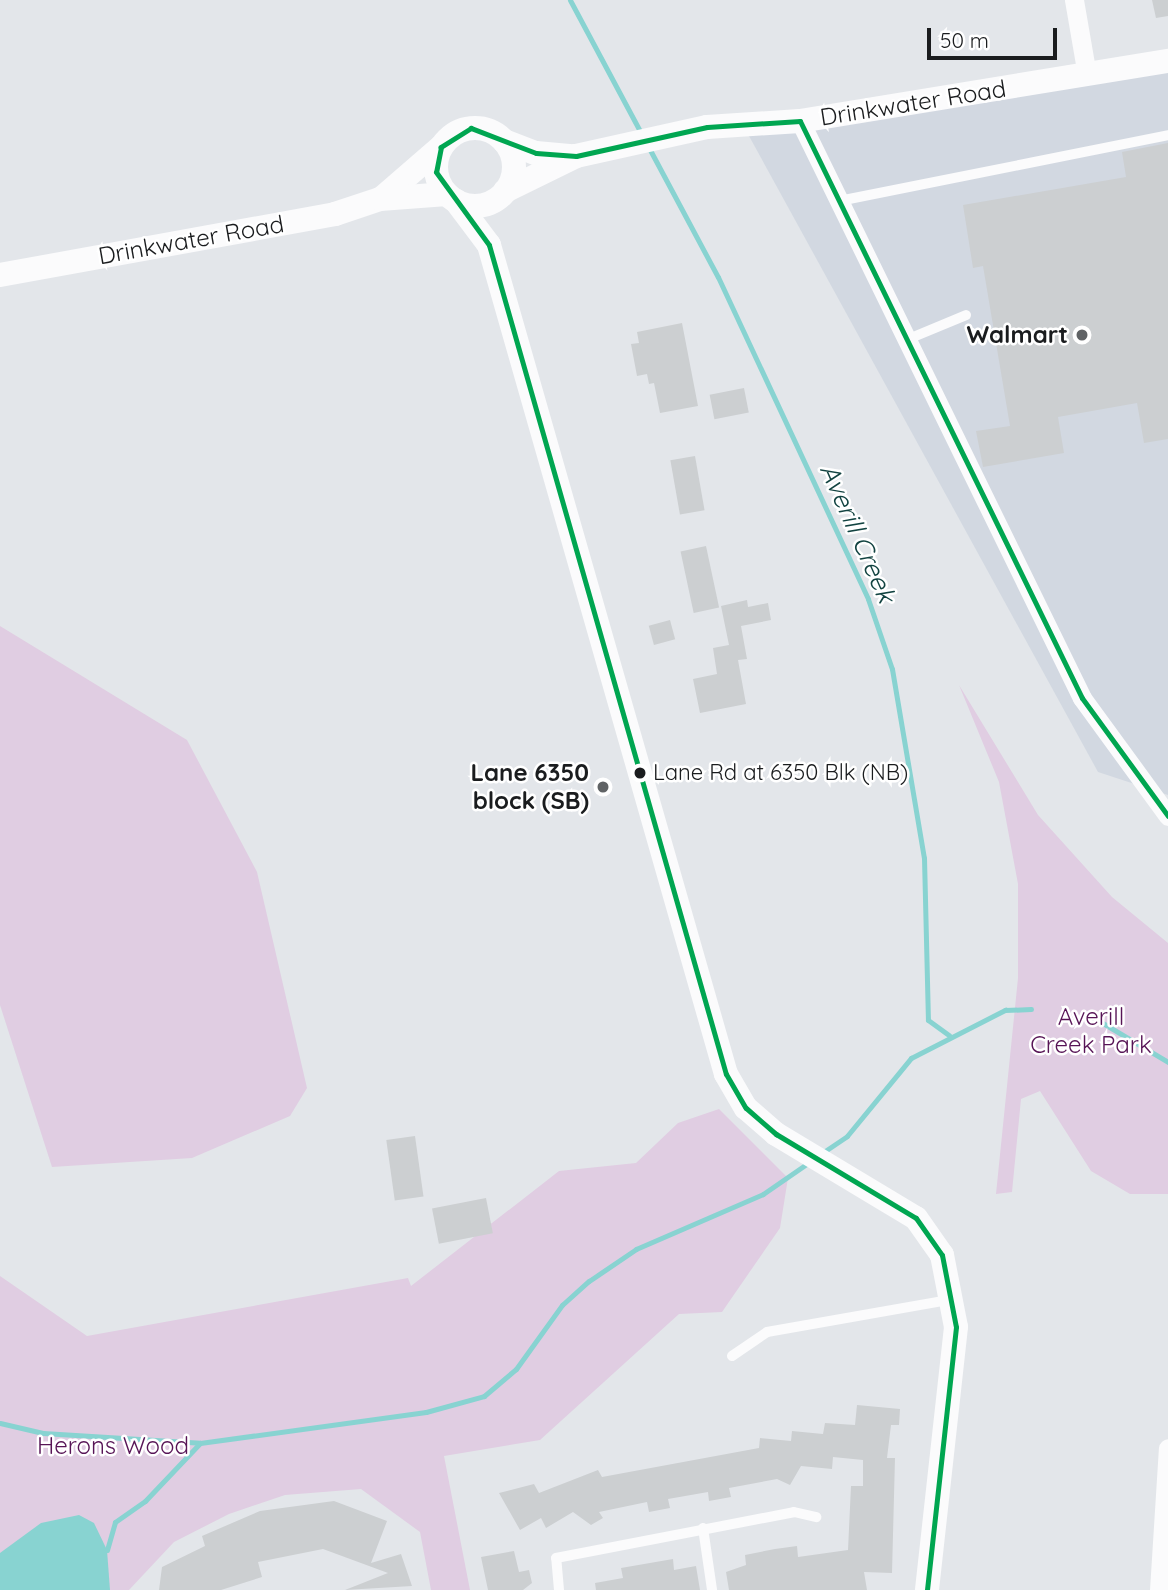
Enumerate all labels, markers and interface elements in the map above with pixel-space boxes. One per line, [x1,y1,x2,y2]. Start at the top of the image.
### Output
scale bar [930,14,1060,58]
text: 50 m [940,27,989,53]
street label: Drinkwater Road [818,74,1008,132]
street label: Drinkwater Road [96,210,286,270]
place label: Walmart [967,321,1068,349]
marker: Walmart [1074,327,1090,343]
water label: Averill Creek [813,459,903,607]
place label: Lane 6350 block (SB) [471,759,589,815]
place label: Lane Rd at 6350 Blk (NB) [653,760,908,786]
marker: Lane Rd at 6350 Blk (NB) [633,766,647,780]
marker: Lane 6350 block (SB) [595,779,611,795]
park label: Averill Creek Park [1030,1003,1152,1059]
park label: Herons Wood [37,1432,189,1460]

